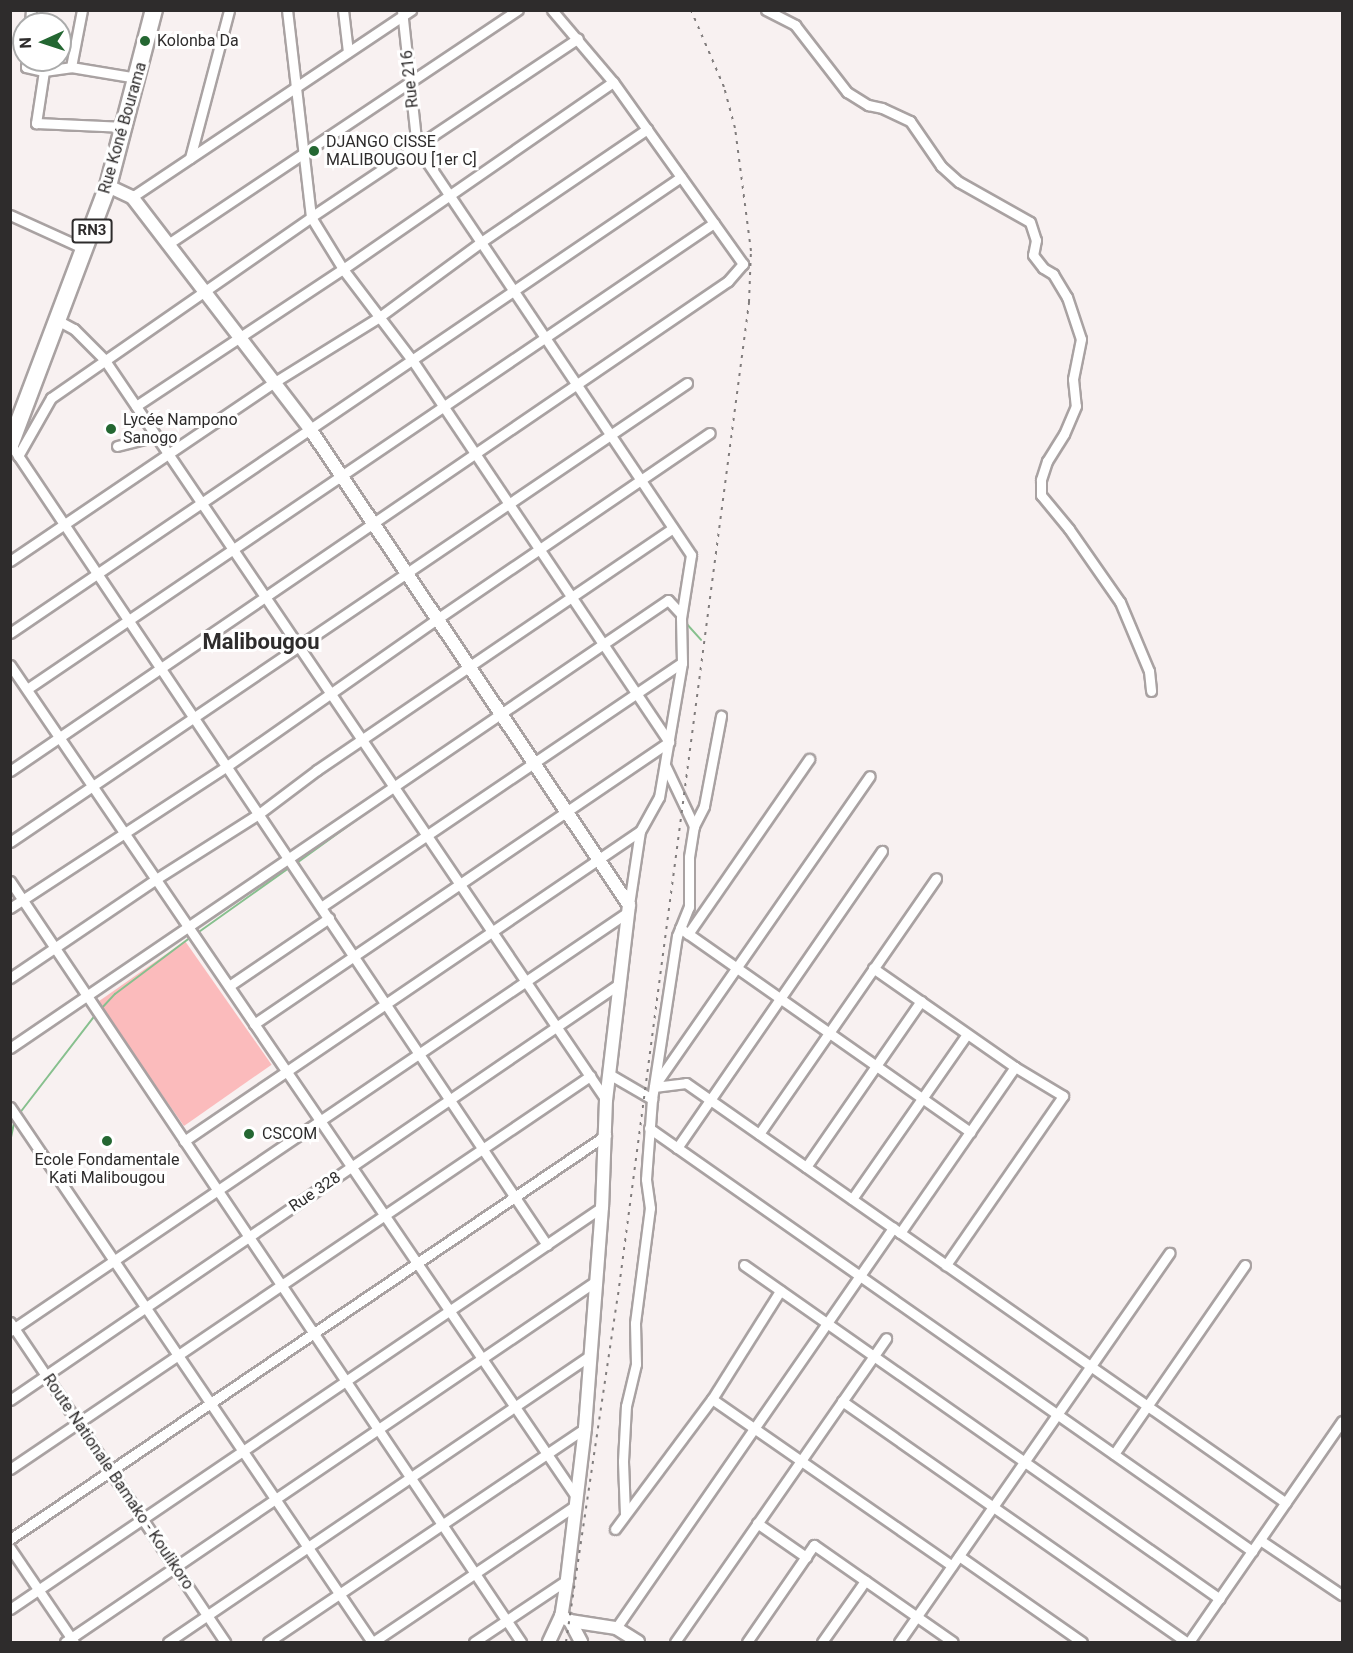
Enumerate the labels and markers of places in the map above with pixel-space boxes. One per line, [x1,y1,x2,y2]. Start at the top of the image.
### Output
place label: Kolonba Da [157,31,239,51]
marker: Kolonba Da [138,34,152,48]
place label: DJANGO CISSE MALIBOUGOU [1er C] [326,132,477,170]
marker: DJANGO CISSE MALIBOUGOU [1er C] [307,144,321,158]
place label: Lycée Nampono Sanogo [123,410,238,448]
marker: Lycée Nampono Sanogo [104,422,118,436]
place label: CSCOM [262,1124,317,1144]
marker: CSCOM [240,1125,258,1143]
marker: Ecole Fondamentale Kati Malibougou [100,1134,114,1148]
place label: Ecole Fondamentale Kati Malibougou [35,1150,179,1188]

